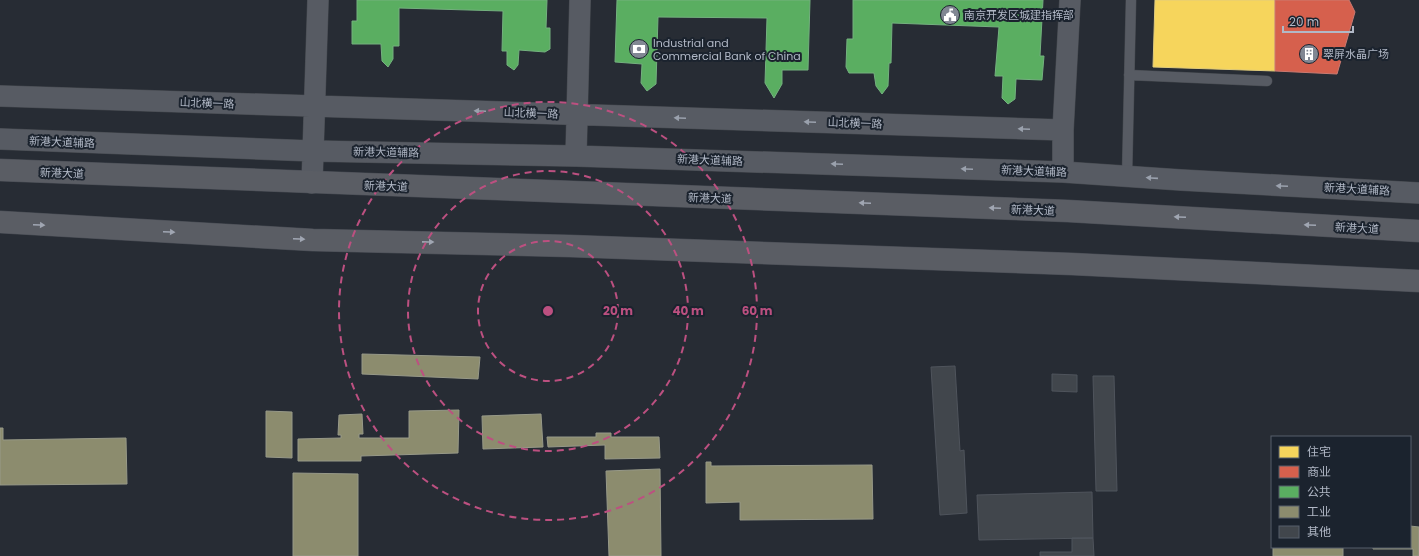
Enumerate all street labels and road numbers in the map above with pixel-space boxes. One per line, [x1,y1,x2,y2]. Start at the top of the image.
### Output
street label: 山北横一路 [179,94,235,112]
street label: 山北横一路 [503,104,559,122]
street label: 山北横一路 [827,114,883,132]
street label: 新港大道辅路 [29,133,95,151]
street label: 新港大道辅路 [353,143,419,161]
street label: 新港大道辅路 [677,151,743,169]
street label: 新港大道辅路 [1001,162,1067,180]
street label: 新港大道 [40,164,84,182]
street label: 新港大道 [364,177,408,195]
street label: 新港大道辅路 [1324,179,1390,199]
street label: 新港大道 [688,189,732,207]
street label: 新港大道 [1011,201,1055,219]
street label: 新港大道 [1335,219,1379,237]

